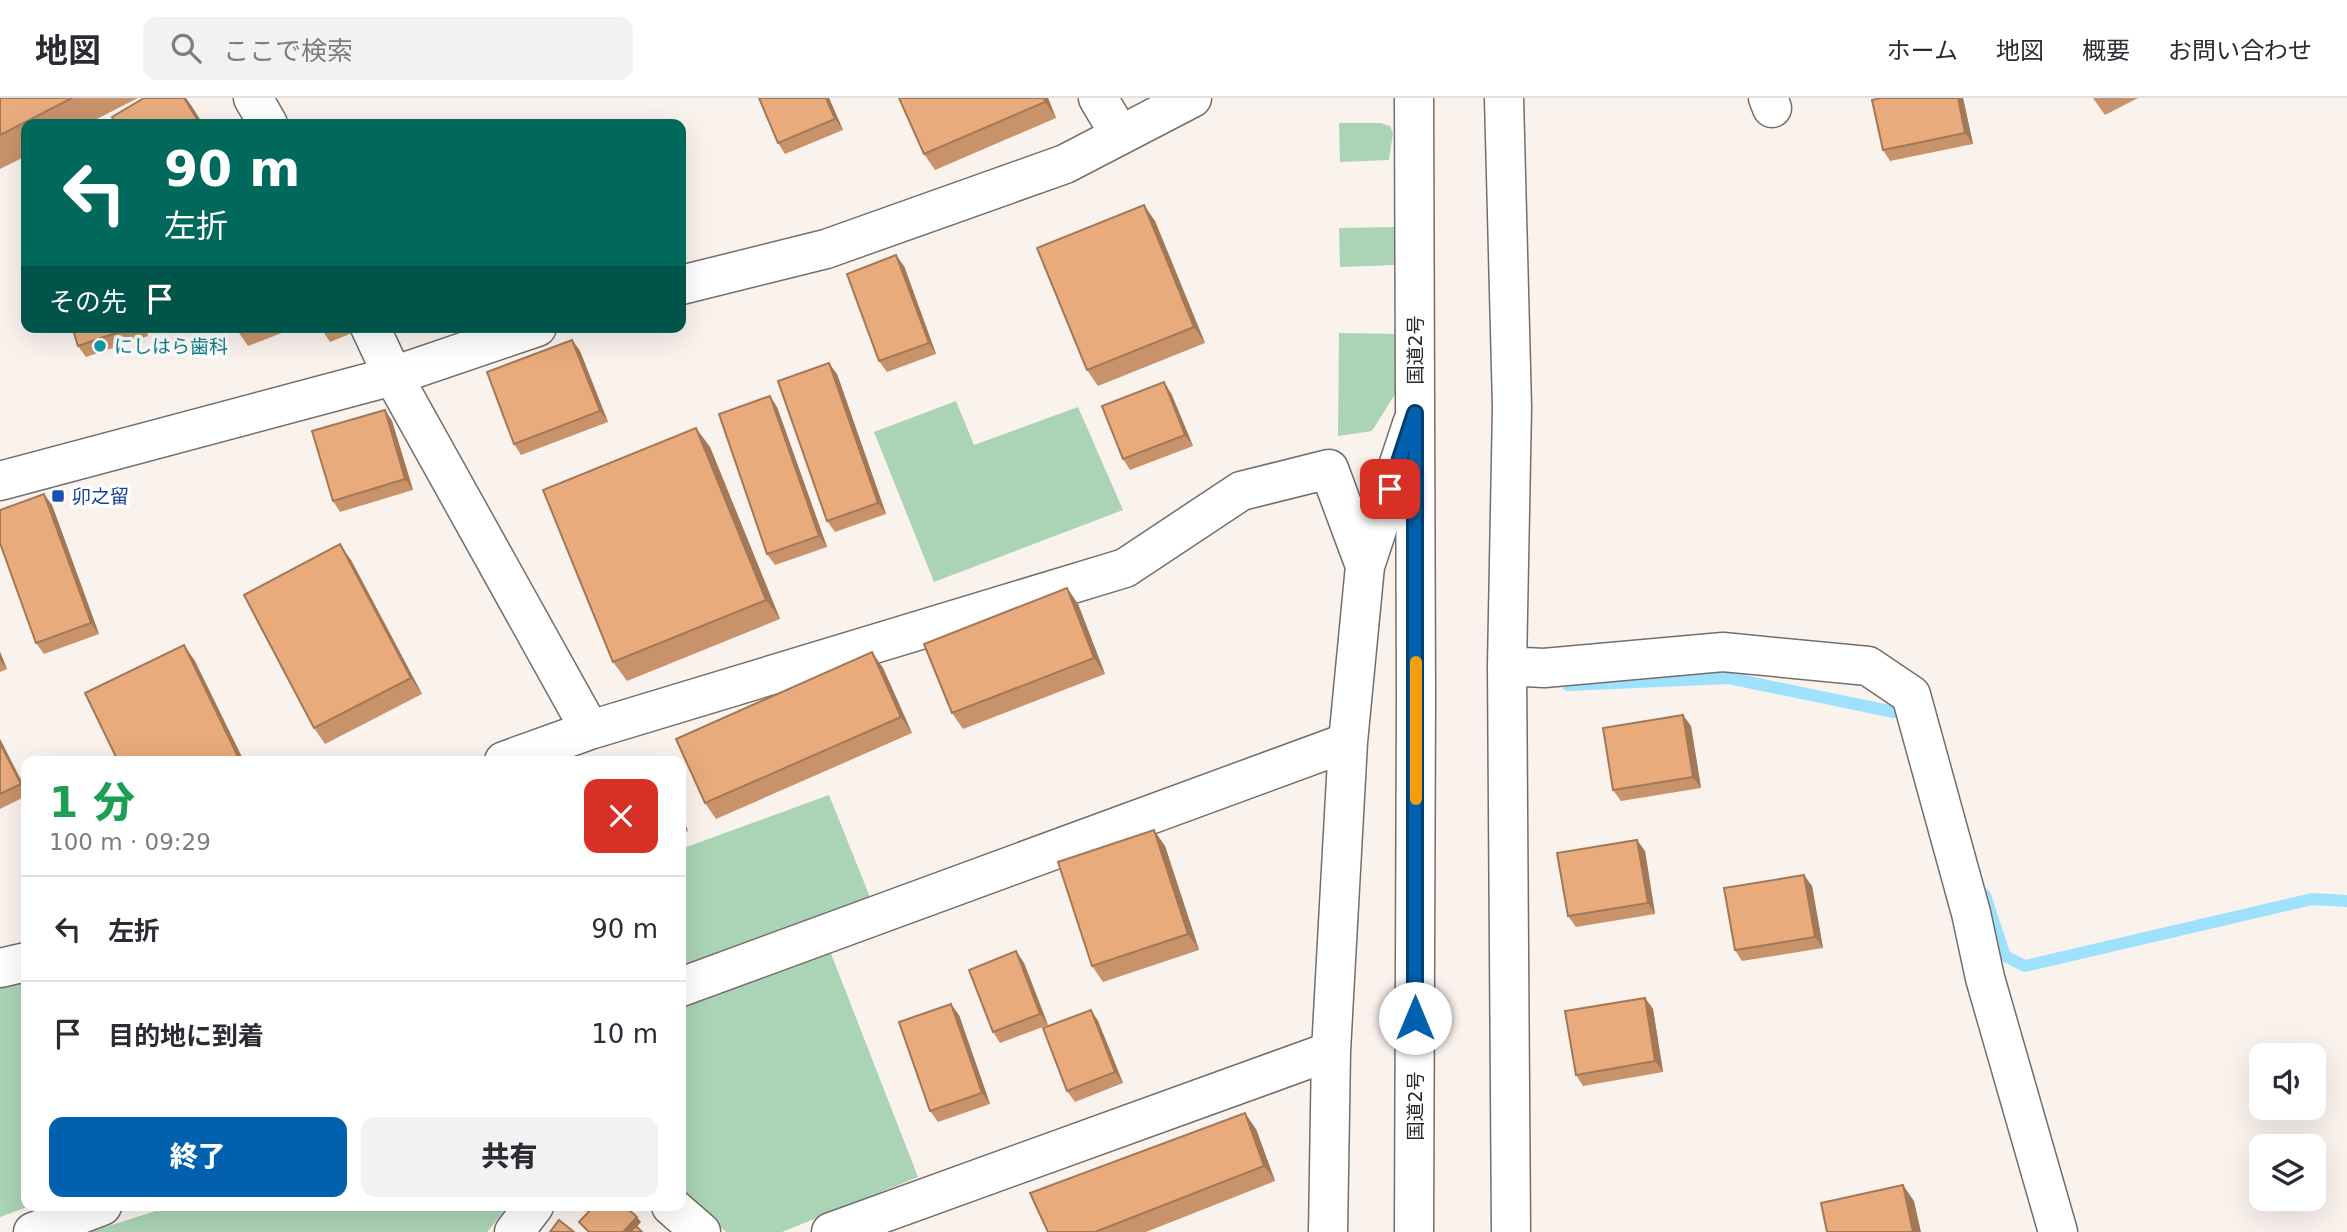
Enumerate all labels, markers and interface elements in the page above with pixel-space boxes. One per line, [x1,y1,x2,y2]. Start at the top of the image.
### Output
search box [143,17,633,80]
icon: search [167,29,205,67]
text: 地図 [35,31,101,70]
text: ここで検索 [223,36,353,66]
text: ホーム [1887,37,1958,65]
text: 地図 [1996,37,2044,65]
text: 概要 [2082,37,2130,65]
text: お問い合わせ [2168,37,2312,65]
text: 90 m [164,141,300,198]
icon: left [49,147,140,238]
text: 左折 [164,207,228,245]
icon: arrive [141,280,179,318]
text: その先 [49,287,127,317]
street label: 国道2号 [1404,315,1426,385]
place label: にしはら歯科 [114,335,228,357]
marker: にしはら歯科 [92,338,108,354]
pin [1360,459,1420,519]
icon: arrive [1371,470,1409,508]
place label: 卯之留 [72,485,129,507]
marker: 卯之留 [50,488,66,504]
text: 1 分 [49,778,135,827]
button: close [584,779,658,853]
text: 100 m · 09:29 [49,829,211,855]
icon: left [49,910,87,948]
text: 90 m [591,914,658,944]
text: 左折 [108,916,160,946]
position arrow [1378,981,1452,1055]
icon: arrive [49,1015,87,1053]
text: 10 m [591,1019,658,1049]
text: 目的地に到着 [108,1021,264,1051]
map controls [2249,1043,2326,1211]
button: sound [2249,1043,2326,1120]
street label: 国道2号 [1404,1071,1426,1141]
button: 終了 [49,1117,347,1197]
button: 共有 [361,1117,658,1197]
button: layers [2249,1134,2326,1211]

